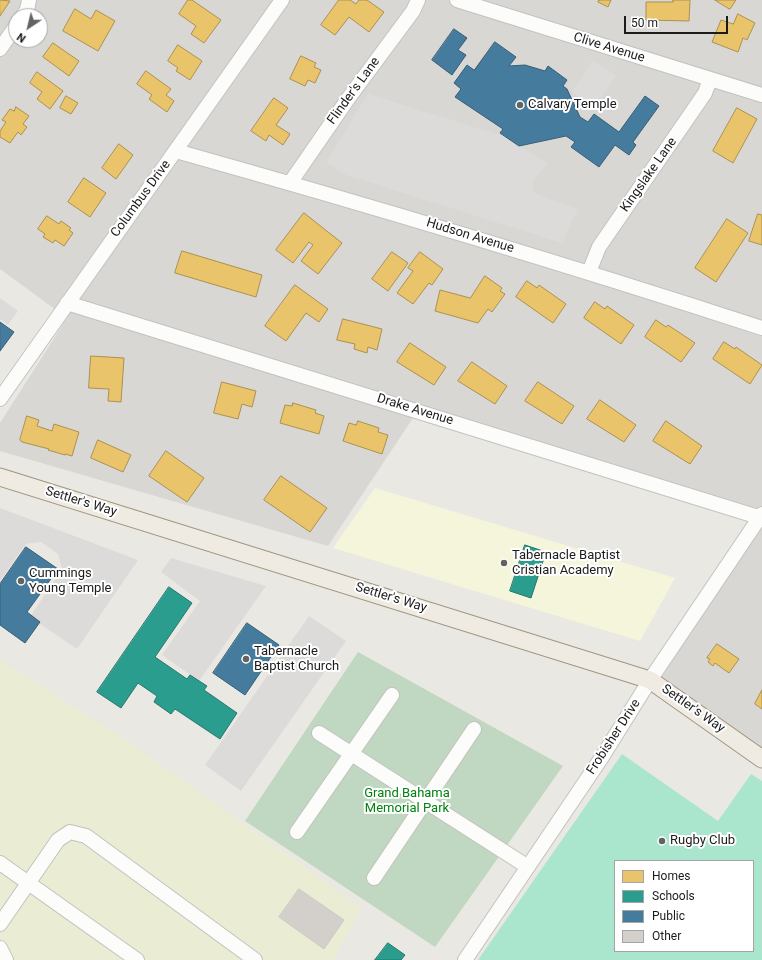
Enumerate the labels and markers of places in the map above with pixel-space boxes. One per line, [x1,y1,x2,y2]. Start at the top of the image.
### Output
place label: Calvary Temple [528,97,617,113]
marker: Calvary Temple [515,100,525,110]
place label: Tabernacle Baptist Cristian Academy [512,548,620,579]
marker: Tabernacle Baptist Cristian Academy [499,558,509,568]
place label: Cummings Young Temple [29,566,111,597]
marker: Cummings Young Temple [16,576,26,586]
place label: Tabernacle Baptist Church [254,644,339,675]
marker: Tabernacle Baptist Church [241,654,251,664]
place label: Rugby Club [670,833,735,849]
marker: Rugby Club [657,836,667,846]

